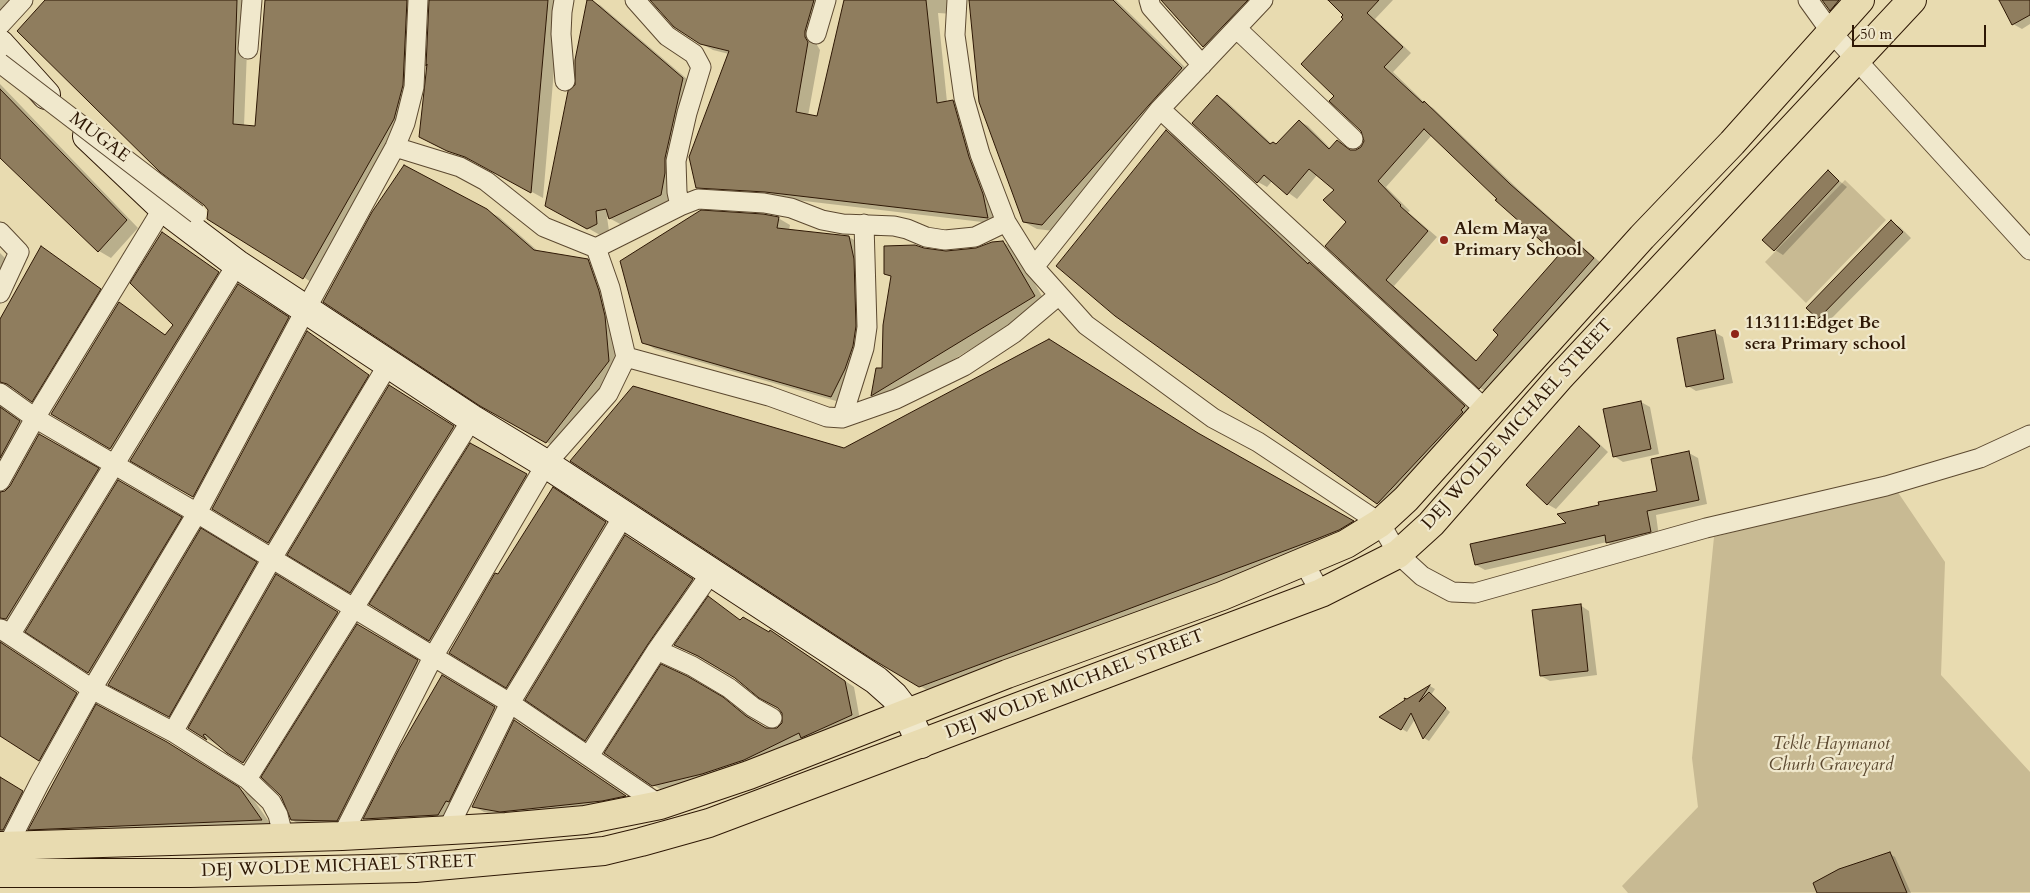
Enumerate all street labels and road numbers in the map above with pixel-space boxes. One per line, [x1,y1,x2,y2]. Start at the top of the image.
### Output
street label: MUGAE [65,108,133,168]
street label: DEJ WOLDE MICHAEL STREET [1418,316,1618,534]
street label: DEJ WOLDE MICHAEL STREET [943,626,1207,744]
street label: DEJ WOLDE MICHAEL STREET [201,851,477,883]

